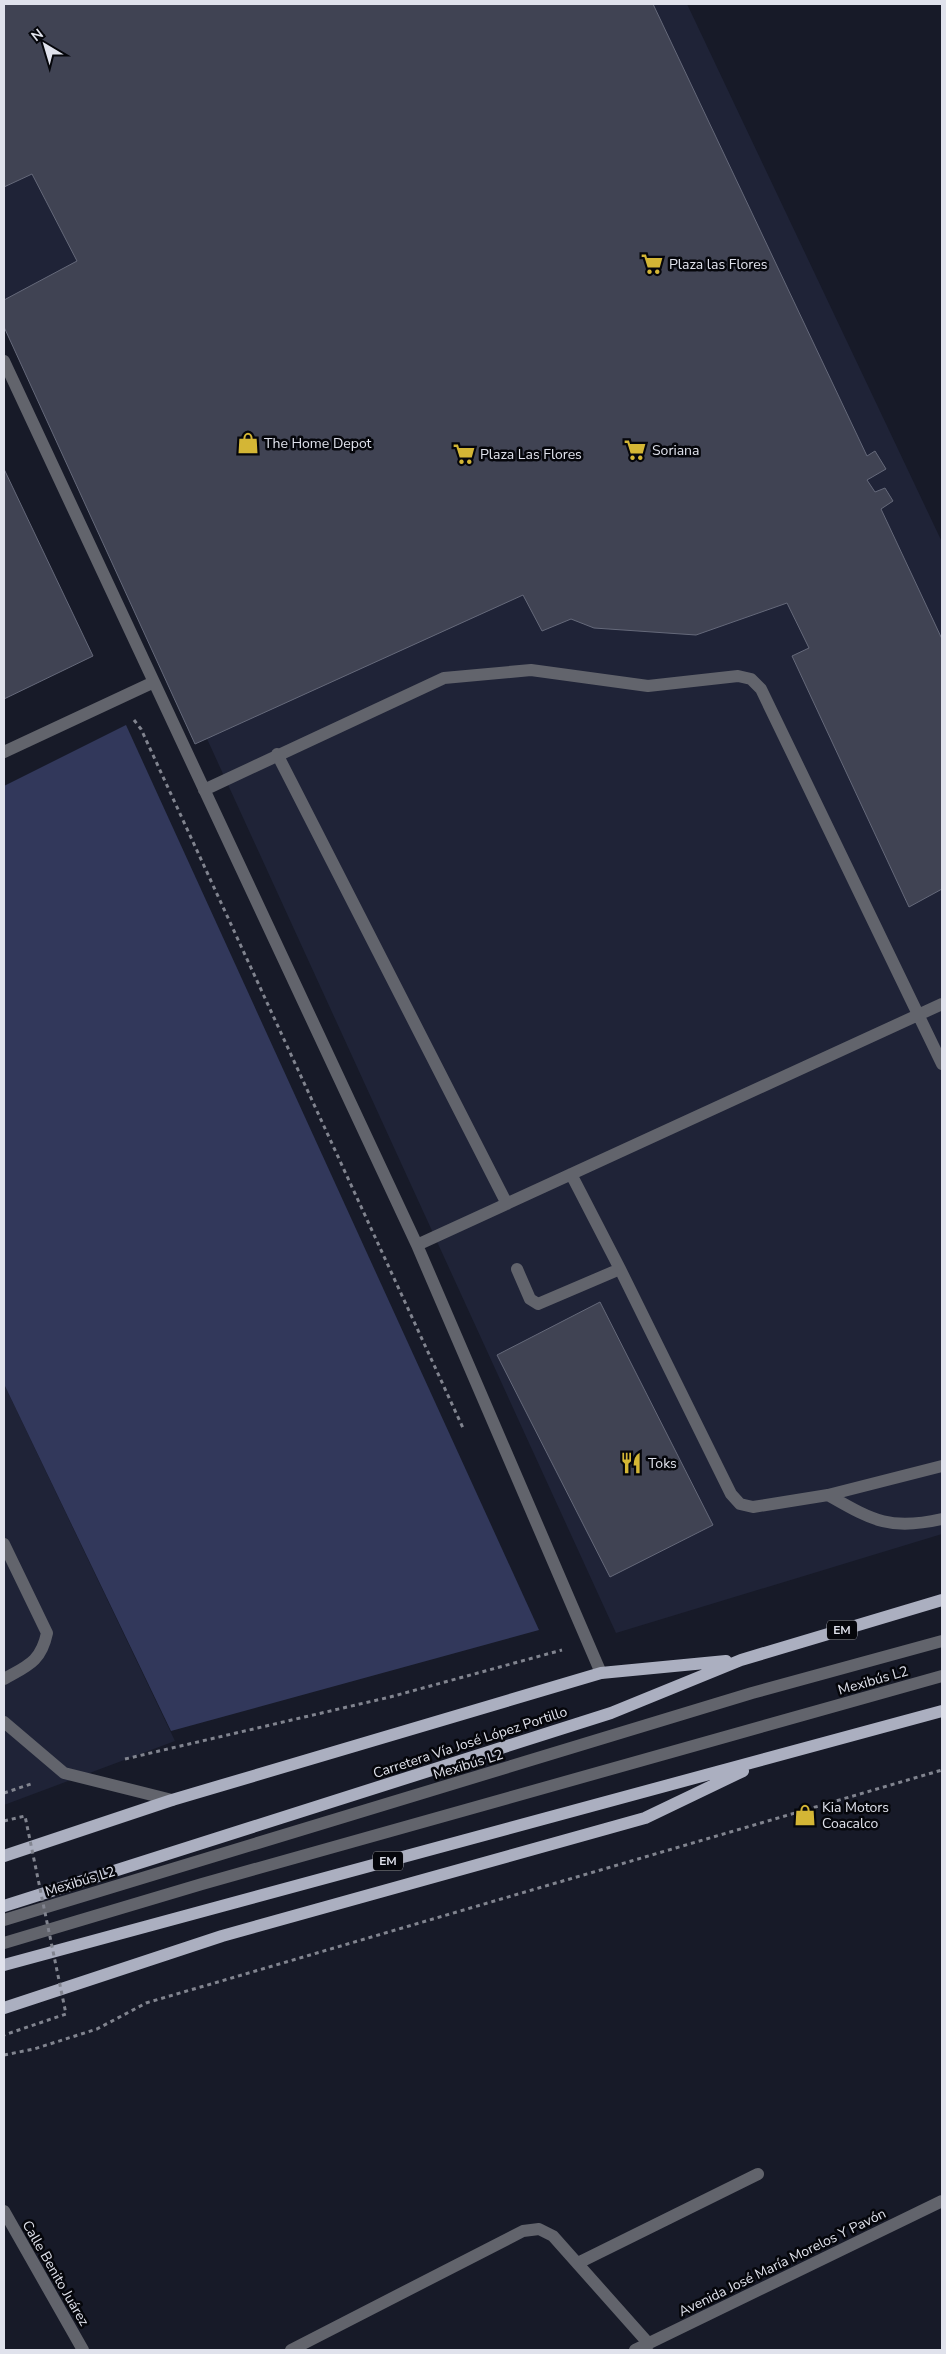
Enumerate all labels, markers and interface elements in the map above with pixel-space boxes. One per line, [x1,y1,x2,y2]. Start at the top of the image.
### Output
north arrow [20,20,70,70]
text: N [27,24,47,46]
supermarket icon: Plaza las Flores [639,251,665,277]
place label: Plaza las Flores [669,255,768,274]
shop icon: The Home Depot [235,430,261,456]
place label: The Home Depot [264,434,372,453]
supermarket icon: Soriana [622,437,648,463]
supermarket icon: Plaza Las Flores [451,441,477,467]
place label: Soriana [652,441,699,460]
place label: Plaza Las Flores [480,445,582,464]
restaurant icon: Toks [618,1450,644,1476]
place label: Toks [648,1454,677,1473]
road number: EM [827,1620,857,1640]
street label: Mexibús L2 [836,1661,911,1700]
street label: Carretera Vía José López Portillo [371,1702,570,1783]
street label: Mexibús L2 [431,1745,506,1784]
place label: Kia Motors Coacalco [822,1798,889,1833]
shop icon: Kia Motors Coacalco [792,1802,818,1828]
road number: EM [373,1852,403,1870]
street label: Mexibús L2 [43,1862,118,1901]
street label: Avenida José María Morelos Y Pavón [675,2204,889,2321]
street label: Calle Benito Juárez [18,2217,94,2330]

